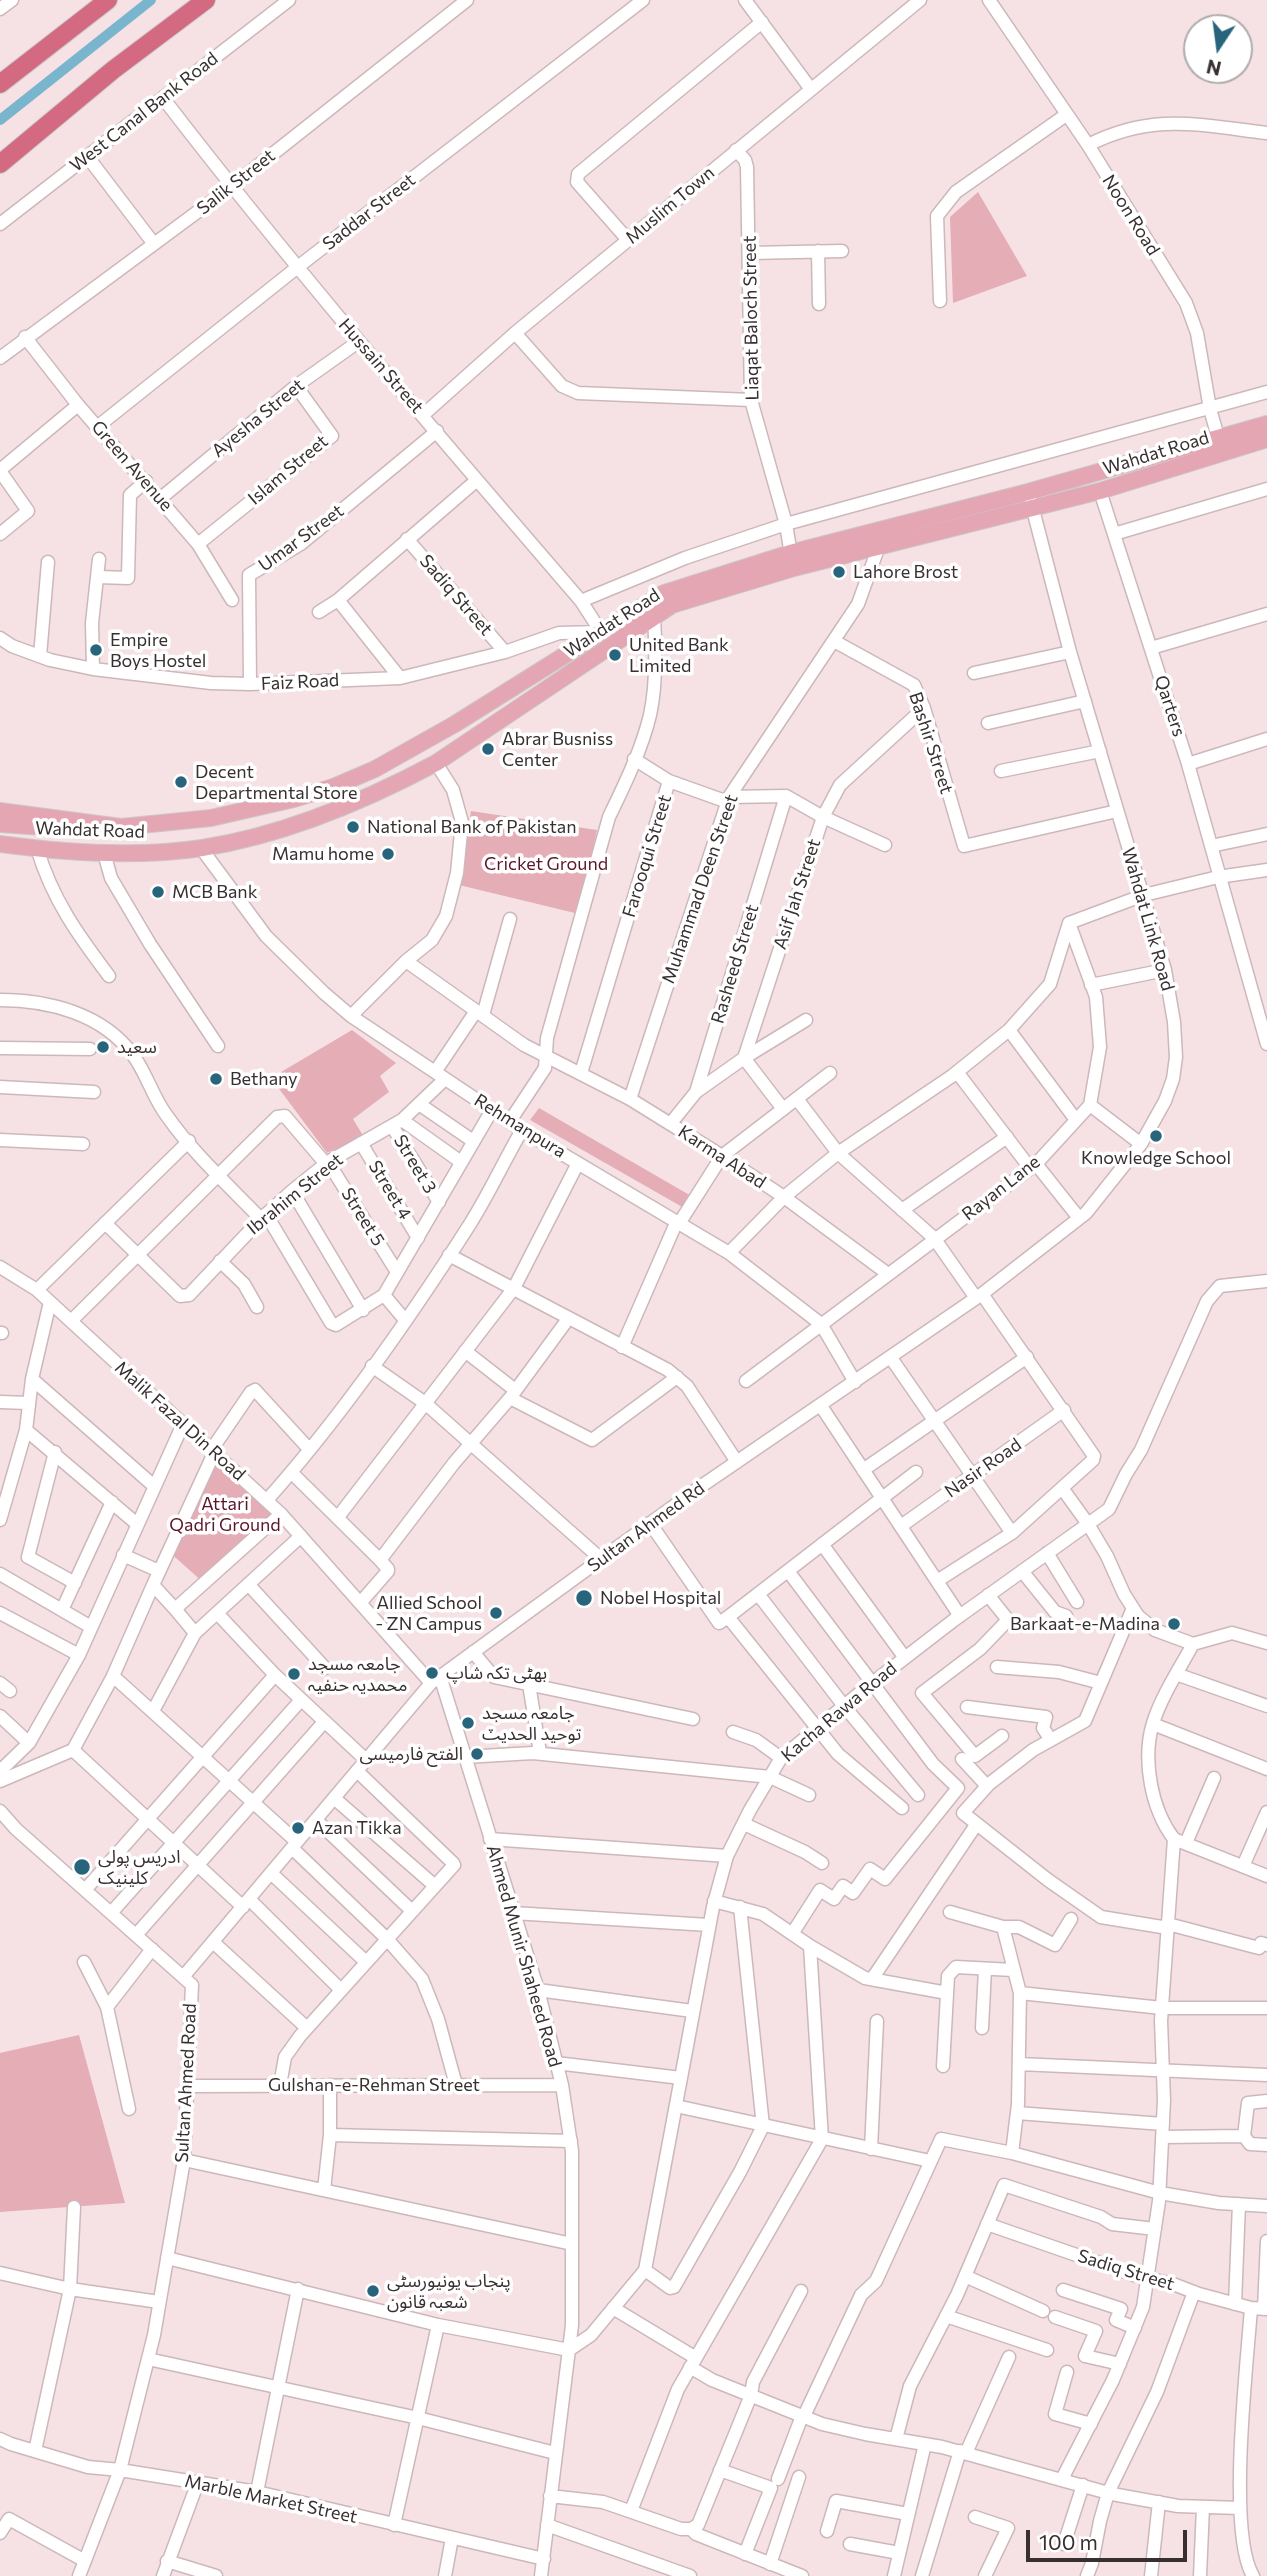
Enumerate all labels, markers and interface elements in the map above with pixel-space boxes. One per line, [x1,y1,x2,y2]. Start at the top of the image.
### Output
north arrow [1183,14,1253,84]
street label: West Canal Bank Road [66,48,222,176]
text: N [1204,55,1223,81]
street label: Salik Street [193,145,279,219]
street label: Muslim Town [621,162,719,248]
street label: Saddar Street [318,169,420,255]
street label: Noon Road [1098,171,1164,259]
street label: Liaqat Baloch Street [739,235,763,401]
street label: Hussain Street [334,314,428,418]
street label: Ayesha Street [208,374,308,462]
street label: Green Avenue [87,416,177,516]
street label: Wahdat Road [1100,427,1212,479]
street label: Islam Street [244,430,332,510]
street label: Umar Street [254,500,348,576]
street label: Sadiq Street [415,550,497,640]
place label: Lahore Brost [853,561,958,583]
marker: Lahore Brost [831,564,847,580]
street label: Wahdat Road [560,584,664,662]
place label: Empire Boys Hostel [110,629,206,672]
place label: United Bank Limited [629,634,729,676]
marker: Empire Boys Hostel [88,642,104,658]
marker: United Bank Limited [607,647,623,663]
street label: Faiz Road [260,669,340,695]
street label: Qarters [1150,673,1190,739]
street label: Bashir Street [904,689,958,797]
place label: Abrar Busniss Center [502,728,613,770]
marker: Abrar Busniss Center [480,741,496,757]
place label: Decent Departmental Store [195,761,357,804]
marker: Decent Departmental Store [173,774,189,790]
street label: Farooqui Street [618,792,676,920]
street label: Muhammad Deen Street [657,792,743,986]
place label: National Bank of Pakistan [367,816,577,838]
street label: Wahdat Road [35,817,145,843]
marker: National Bank of Pakistan [345,819,361,835]
street label: Asif Jah Street [769,836,825,952]
place label: Mamu home [272,843,374,865]
street label: Wahdat Link Road [1117,845,1179,993]
marker: Mamu home [380,846,396,862]
park label: Cricket Ground [484,853,608,875]
place label: MCB Bank [172,881,257,903]
marker: MCB Bank [150,884,166,900]
street label: Rasheed Street [707,902,763,1026]
place label: سعید [117,1036,157,1058]
marker: سعید [95,1039,111,1055]
place label: Bethany [230,1068,298,1090]
marker: Bethany [208,1071,224,1087]
street label: Rehmanpura [470,1089,570,1163]
street label: Karma Abad [674,1121,770,1193]
marker: Knowledge School [1148,1128,1164,1144]
street label: Street 3 [389,1131,441,1197]
place label: Knowledge School [1081,1147,1231,1169]
street label: Ibrahim Street [243,1149,347,1239]
street label: Rayan Lane [958,1151,1044,1225]
street label: Street 4 [364,1157,416,1223]
street label: Street 5 [337,1184,389,1250]
street label: Malik Fazal Din Road [110,1357,250,1485]
street label: Nasir Road [941,1434,1025,1502]
street label: Sultan Ahmed Rd [583,1477,709,1577]
park label: Attari Qadri Ground [169,1493,281,1536]
place label: Nobel Hospital [600,1587,721,1609]
marker: Nobel Hospital [574,1588,594,1608]
place label: Allied School - ZN Campus [376,1592,482,1634]
marker: Allied School - ZN Campus [488,1605,504,1621]
place label: Barkaat-e-Madina [1010,1613,1160,1635]
marker: Barkaat-e-Madina [1166,1616,1182,1632]
place label: جامعہ مسجد محمدیہ حنفیہ [308,1653,407,1696]
street label: Kacha Rawa Road [777,1657,901,1767]
place label: بھٹی تکہ شاپ [446,1662,547,1684]
marker: بھٹی تکہ شاپ [424,1665,440,1681]
marker: جامعہ مسجد محمدیہ حنفیہ [286,1666,302,1682]
place label: جامعہ مسجد توحید الحدیٽ [482,1702,581,1744]
marker: جامعہ مسجد توحید الحدیٽ [460,1715,476,1731]
place label: الفتح فارمیسی [359,1743,463,1765]
marker: الفتح فارمیسی [469,1746,485,1762]
place label: Azan Tikka [312,1817,402,1839]
marker: Azan Tikka [290,1820,306,1836]
street label: Ahmed Munir Shaheed Road [482,1842,566,2070]
place label: ادریس پولی کلینیک [98,1846,180,1888]
marker: ادریس پولی کلینیک [72,1857,92,1877]
street label: Sultan Ahmed Road [171,2003,201,2163]
street label: Gulshan-e-Rehman Street [268,2074,480,2096]
street label: Sadiq Street [1075,2245,1177,2295]
place label: پنجاب یونیورسٹی شعبہ قانون [387,2270,511,2312]
marker: پنجاب یونیورسٹی شعبہ قانون [365,2283,381,2299]
street label: Marble Market Street [183,2470,359,2528]
scale bar [1029,2516,1190,2560]
text: 100 m [1039,2529,1098,2554]

